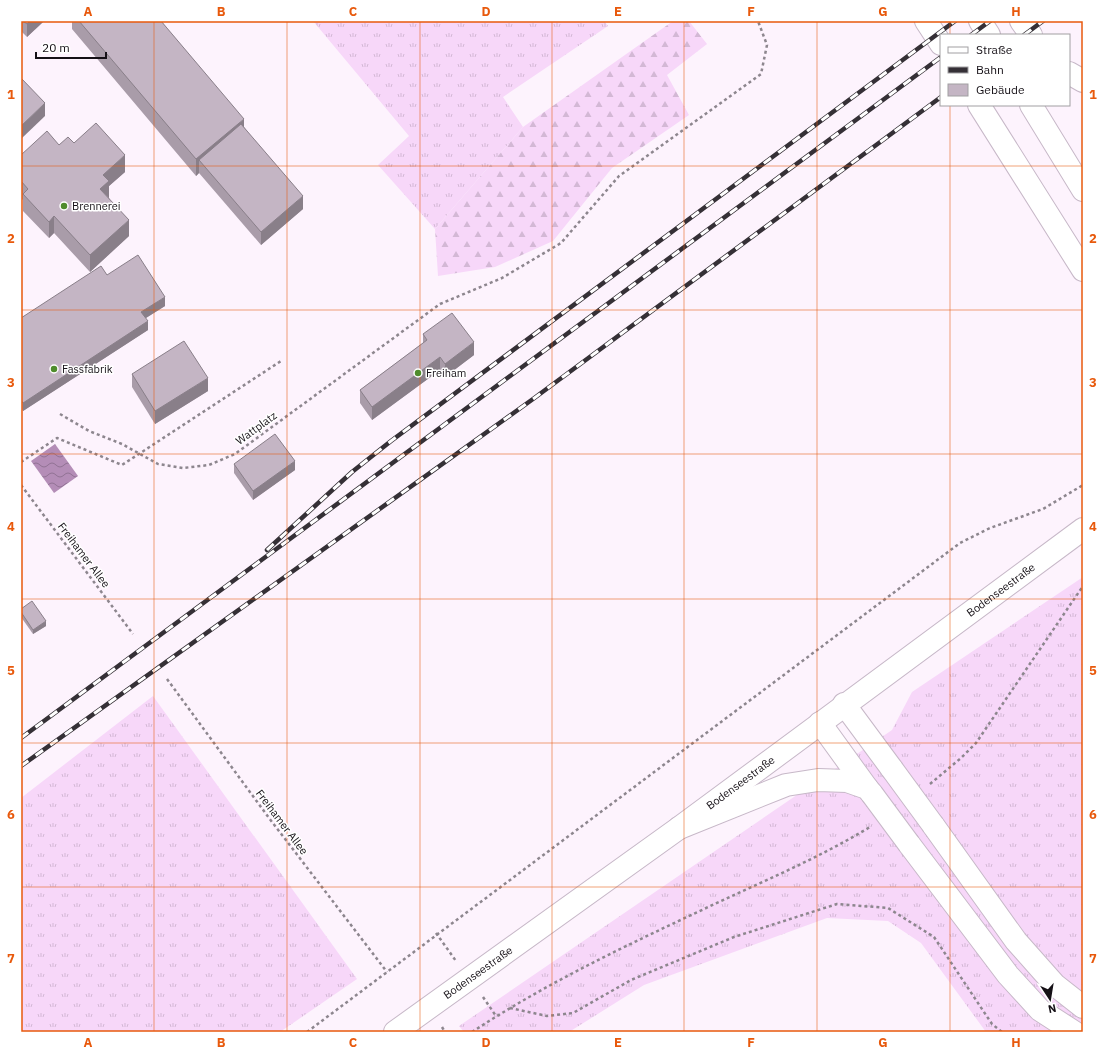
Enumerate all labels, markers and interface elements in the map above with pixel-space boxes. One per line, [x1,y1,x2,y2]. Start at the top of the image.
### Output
text: A [84,3,93,20]
text: B [217,3,226,20]
text: C [349,3,358,20]
text: D [481,3,491,20]
text: E [614,3,622,20]
text: F [747,3,755,20]
text: G [878,3,888,20]
text: H [1011,3,1021,20]
scale bar [36,34,106,60]
legend [940,34,1070,106]
text: 20 m [42,40,70,55]
text: Straße [976,42,1013,57]
text: Bahn [976,62,1004,77]
text: Gebäude [976,82,1025,97]
text: 1 [7,86,15,103]
text: 1 [1089,86,1097,103]
place label: Brennerei [72,199,121,213]
marker: Brennerei [59,201,69,211]
text: 2 [7,230,15,247]
text: 2 [1089,230,1097,247]
place label: Fassfabrik [62,362,113,376]
marker: Fassfabrik [49,364,59,374]
place label: Freiham [426,366,466,380]
marker: Freiham [413,368,423,378]
text: 3 [7,374,15,391]
text: 3 [1089,374,1097,391]
street label: Wattplatz [233,408,279,448]
text: 4 [7,518,15,535]
text: 4 [1089,518,1097,535]
street label: Freihamer Allee [55,520,113,590]
street label: Bodenseestraße [964,560,1038,620]
text: 5 [7,662,15,679]
text: 5 [1089,662,1097,679]
street label: Bodenseestraße [703,753,777,812]
street label: Freihamer Allee [253,787,311,857]
text: 6 [7,806,15,823]
text: 6 [1089,806,1097,823]
street label: Bodenseestraße [441,943,515,1002]
text: 7 [7,950,15,967]
text: 7 [1089,950,1097,967]
north arrow [1030,979,1070,1019]
text: N [1047,1001,1057,1016]
text: A [84,1034,93,1051]
text: B [217,1034,226,1051]
text: C [349,1034,358,1051]
text: D [481,1034,491,1051]
text: E [614,1034,622,1051]
text: F [747,1034,755,1051]
text: G [878,1034,888,1051]
text: H [1011,1034,1021,1051]

